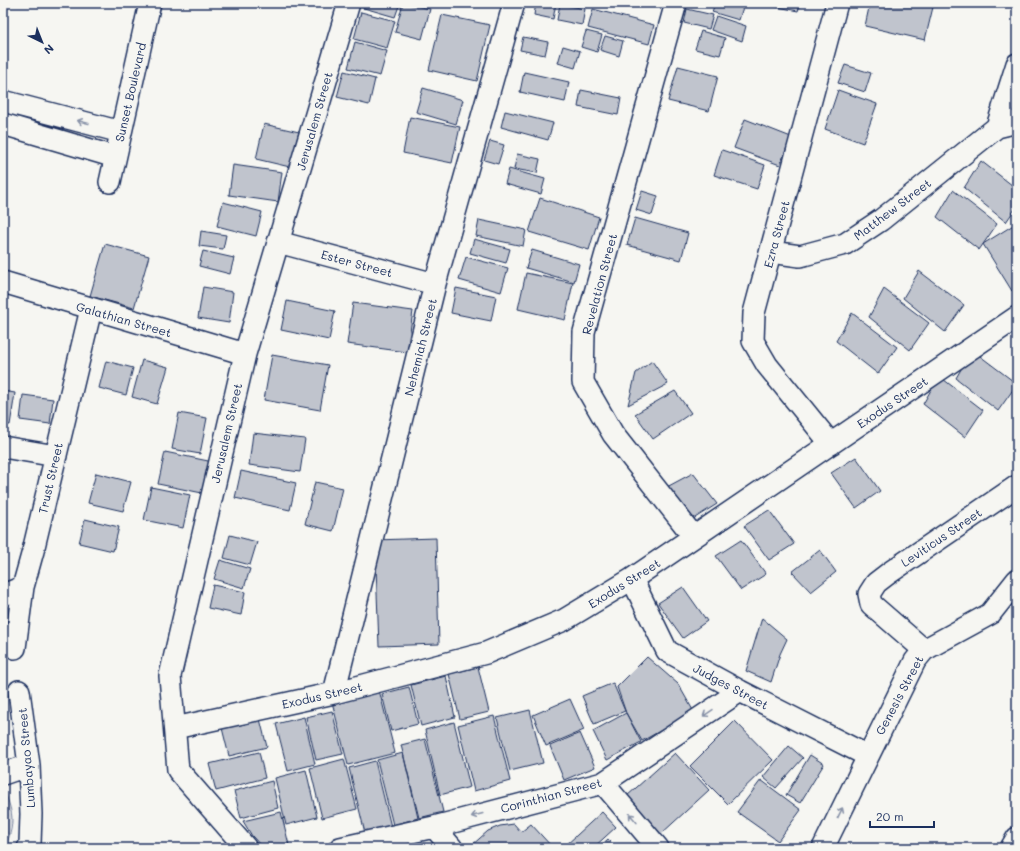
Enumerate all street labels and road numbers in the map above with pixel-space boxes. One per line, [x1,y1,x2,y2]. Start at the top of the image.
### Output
street label: Sunset Boulevard [111,40,149,143]
street label: Jerusalem Street [292,70,336,172]
street label: Matthew Street [850,175,934,243]
street label: Ezra Street [759,199,793,269]
street label: Revelation Street [578,232,620,336]
street label: Ester Street [319,246,395,280]
street label: Nehemiah Street [400,297,440,397]
street label: Galathian Street [74,298,174,340]
street label: Exodus Street [853,372,931,432]
street label: Jerusalem Street [207,382,245,484]
street label: Trust Street [34,441,66,515]
street label: Leviticus Street [897,504,985,570]
street label: Exodus Street [585,554,663,612]
street label: Genesis Street [871,652,927,738]
street label: Judges Street [691,659,771,713]
street label: Exodus Street [280,678,364,712]
street label: Lumbayao Street [14,707,38,809]
street label: Corinthian Street [499,774,603,816]

